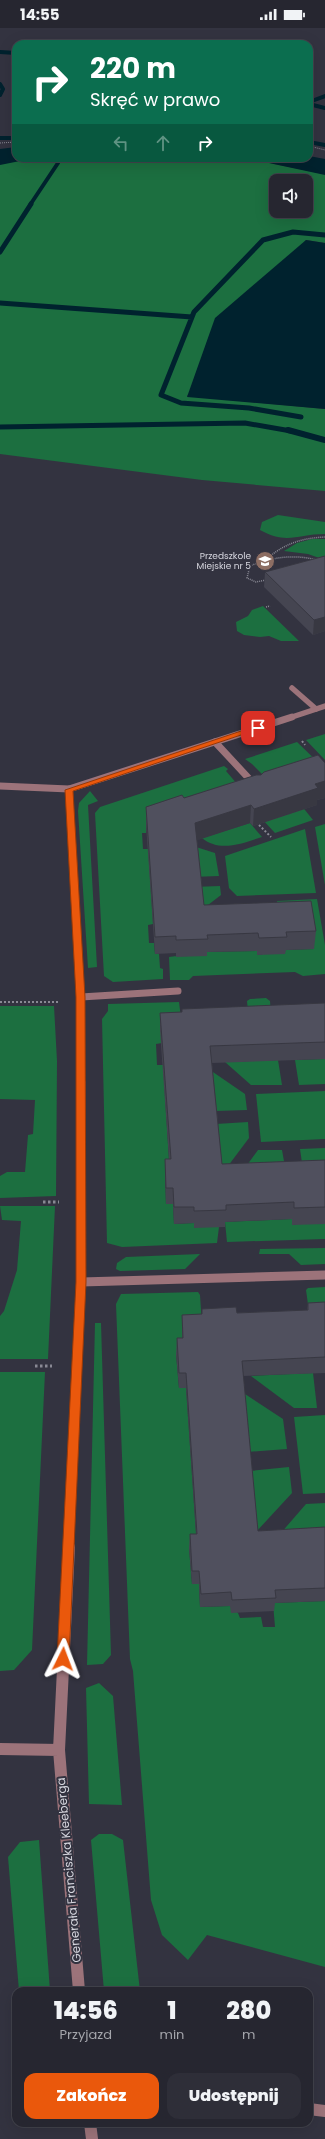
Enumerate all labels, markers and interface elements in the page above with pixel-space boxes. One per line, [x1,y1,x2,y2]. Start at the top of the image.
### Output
text: 14:55 [20,4,60,25]
text: 220 m [90,49,176,88]
icon: right [24,56,76,108]
text: Skręć w prawo [90,87,220,112]
icon: left [110,132,132,154]
icon: ahead [152,132,174,154]
icon: right [194,132,216,154]
map controls [269,174,313,218]
button: sound [269,174,313,218]
place label: Przedszkole Miejskie nr 5 [197,550,251,572]
school or university icon: Przedszkole Miejskie nr 5 [254,550,276,572]
pin [241,711,275,745]
icon: arrive [247,717,269,739]
position arrow [42,1638,84,1680]
street label: Generała Franciszka Kleeberga [52,1777,85,1963]
text: 14:56 [54,1994,118,2027]
text: 1 [167,1994,177,2027]
text: 280 [226,1994,271,2027]
text: Przyjazd [60,2025,112,2044]
text: min [160,2025,184,2044]
text: m [242,2025,255,2044]
button: Zakończ [24,2073,159,2119]
button: Udostępnij [167,2073,301,2119]

